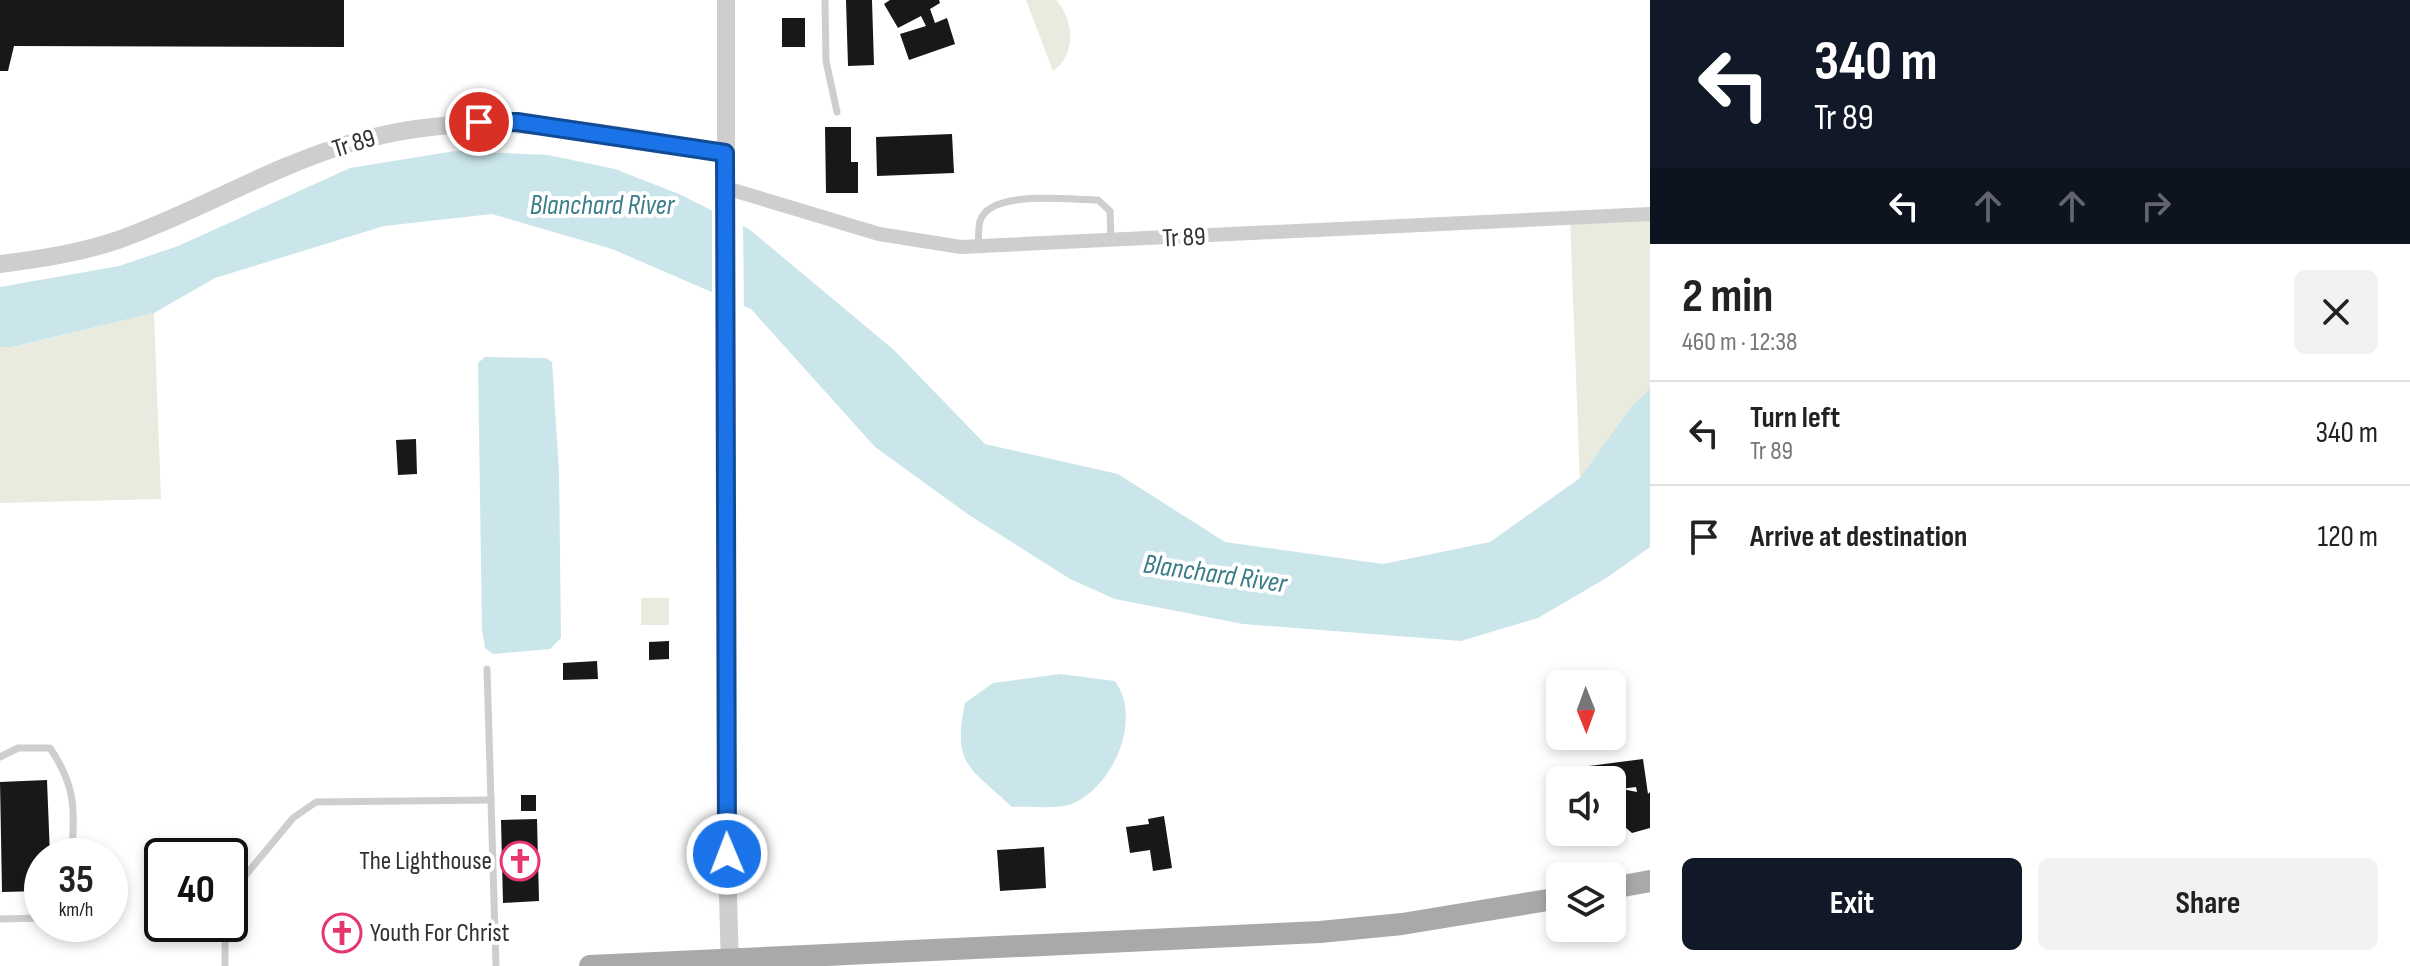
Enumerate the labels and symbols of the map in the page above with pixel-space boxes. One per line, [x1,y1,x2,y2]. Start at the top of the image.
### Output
pin [445,88,513,156]
street label: Tr 89 [329,123,379,165]
water label: Blanchard River [530,189,675,222]
street label: Tr 89 [1162,221,1206,255]
water label: Blanchard River [1141,548,1290,601]
north arrow [1546,670,1626,750]
position arrow [685,812,769,896]
speed limit sign: 40 [144,838,248,942]
church icon: The Lighthouse [499,840,541,882]
place label: The Lighthouse [359,846,492,877]
church icon: Youth For Christ [321,912,363,954]
place label: Youth For Christ [370,918,510,949]

